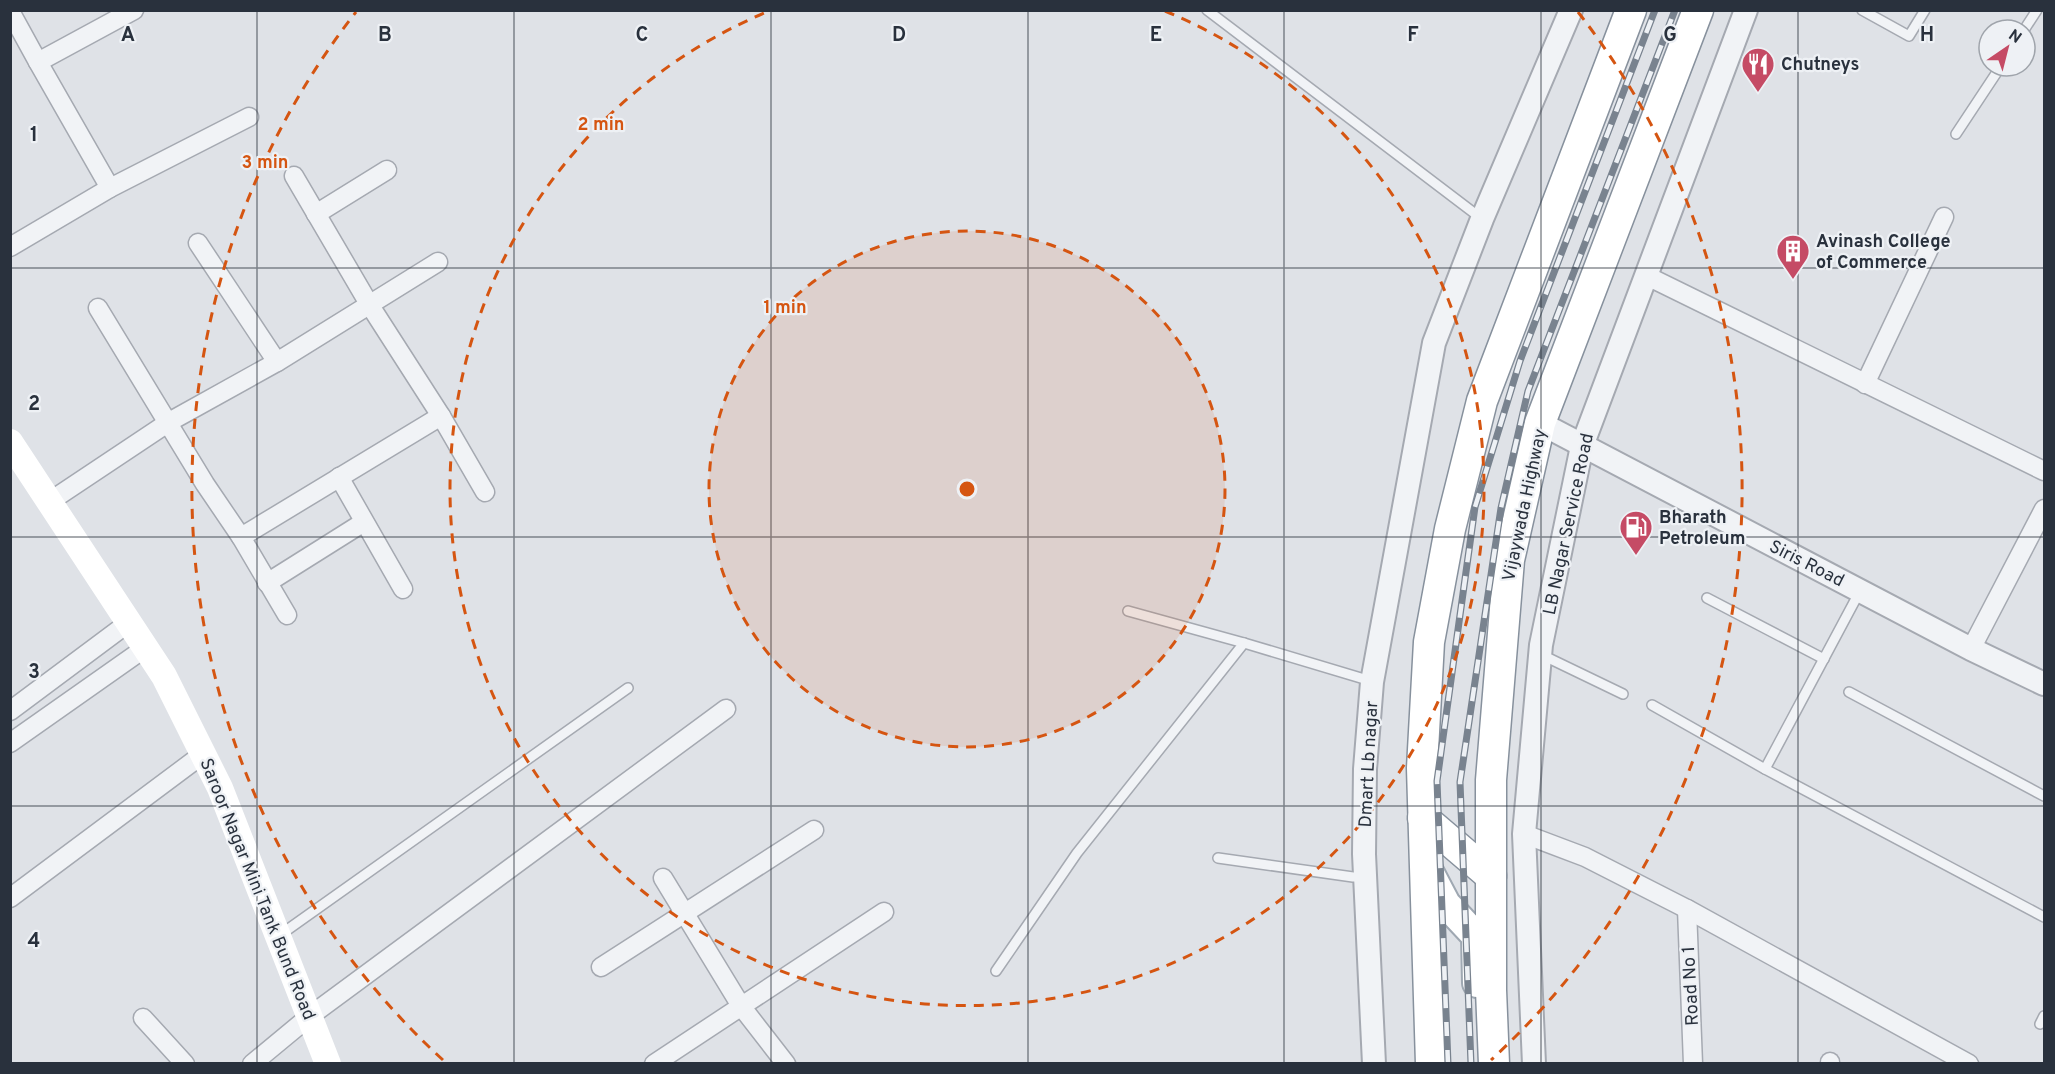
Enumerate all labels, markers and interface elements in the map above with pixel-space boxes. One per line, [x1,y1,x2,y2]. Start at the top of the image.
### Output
north arrow [1977,18,2037,78]
text: A [121,23,135,49]
text: B [378,23,392,49]
text: C [636,23,648,49]
text: D [892,23,906,49]
text: E [1150,23,1162,49]
text: F [1407,23,1419,49]
text: G [1663,23,1677,49]
text: H [1920,23,1934,49]
text: N [2004,26,2025,49]
restaurant icon: Chutneys [1740,46,1776,93]
place label: Chutneys [1781,54,1859,77]
text: 2 min [577,114,625,137]
text: 1 [30,123,38,149]
text: 3 min [242,152,288,175]
place label: Avinash College of Commerce [1816,231,1950,275]
building icon: Avinash College of Commerce [1775,233,1811,280]
text: 1 min [763,297,807,320]
text: 2 [28,392,40,418]
street label: Vijaywada Highway [1498,427,1553,584]
street label: LB Nagar Service Road [1539,431,1600,617]
centre of rings [957,479,977,499]
place label: Bharath Petroleum [1659,507,1746,551]
fuel station icon: Bharath Petroleum [1618,509,1654,556]
street label: Siris Road [1765,536,1848,593]
text: 3 [28,660,40,686]
street label: Dmart Lb nagar [1355,700,1384,828]
street label: Saroor Nagar Mini Tank Bund Road [193,755,320,1024]
text: 4 [28,929,40,955]
street label: Road No 1 [1678,946,1705,1026]

